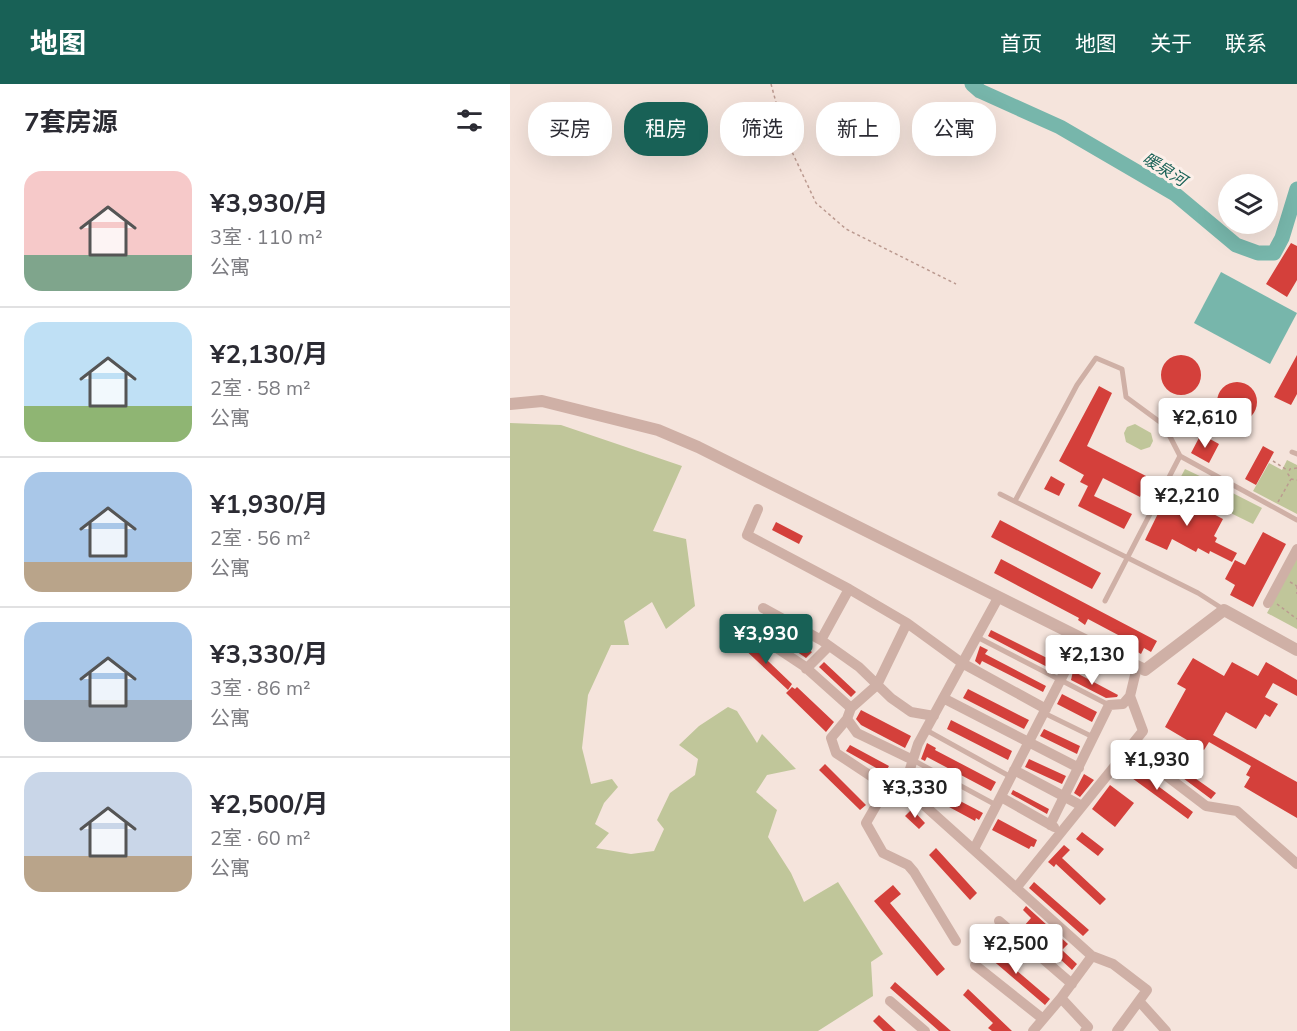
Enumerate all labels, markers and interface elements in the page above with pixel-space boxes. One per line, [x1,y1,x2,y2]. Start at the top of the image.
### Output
text: 地图 [30,25,86,63]
text: 首页 [1000,30,1042,58]
text: 地图 [1075,30,1117,58]
text: 关于 [1150,30,1192,58]
text: 联系 [1225,30,1267,58]
chip: 买房 [528,102,612,156]
chip: 租房 [624,102,708,156]
chip: 筛选 [720,102,804,156]
chip: 新上 [816,102,900,156]
chip: 公寓 [912,102,996,156]
icon: filters [453,104,486,137]
text: 7套房源 [24,105,118,140]
water label: 暖泉河 [1138,148,1193,193]
map controls [1218,174,1278,234]
button: layers [1218,174,1278,234]
text: ¥3,930/月 [210,186,329,221]
icon: home [72,195,144,267]
text: 3室 · 110 m² [210,224,323,251]
text: 公寓 [210,254,250,281]
text: ¥2,130/月 [210,337,329,372]
icon: home [72,346,144,418]
text: 2室 · 58 m² [210,375,311,402]
pin: ¥2,610 [1156,398,1254,449]
text: ¥2,610 [1173,404,1237,431]
text: 公寓 [210,405,250,432]
pin: ¥2,210 [1138,476,1236,527]
text: ¥2,210 [1155,482,1219,509]
text: ¥1,930/月 [210,487,329,522]
icon: home [72,496,144,568]
text: 2室 · 56 m² [210,525,311,552]
text: 公寓 [210,555,250,582]
pin: ¥3,930 [717,614,815,665]
text: ¥3,930 [734,620,798,647]
pin: ¥2,130 [1043,635,1141,686]
text: ¥3,330/月 [210,637,329,672]
text: ¥2,130 [1060,641,1124,668]
icon: home [72,646,144,718]
text: 3室 · 86 m² [210,675,311,702]
text: 公寓 [210,705,250,732]
pin: ¥1,930 [1108,740,1206,791]
text: ¥1,930 [1125,746,1189,773]
pin: ¥3,330 [866,768,964,819]
text: ¥3,330 [883,774,947,801]
text: ¥2,500/月 [210,787,329,822]
icon: home [72,796,144,868]
text: 2室 · 60 m² [210,825,311,852]
text: 公寓 [210,855,250,882]
pin: ¥2,500 [967,924,1065,975]
text: ¥2,500 [984,930,1048,957]

